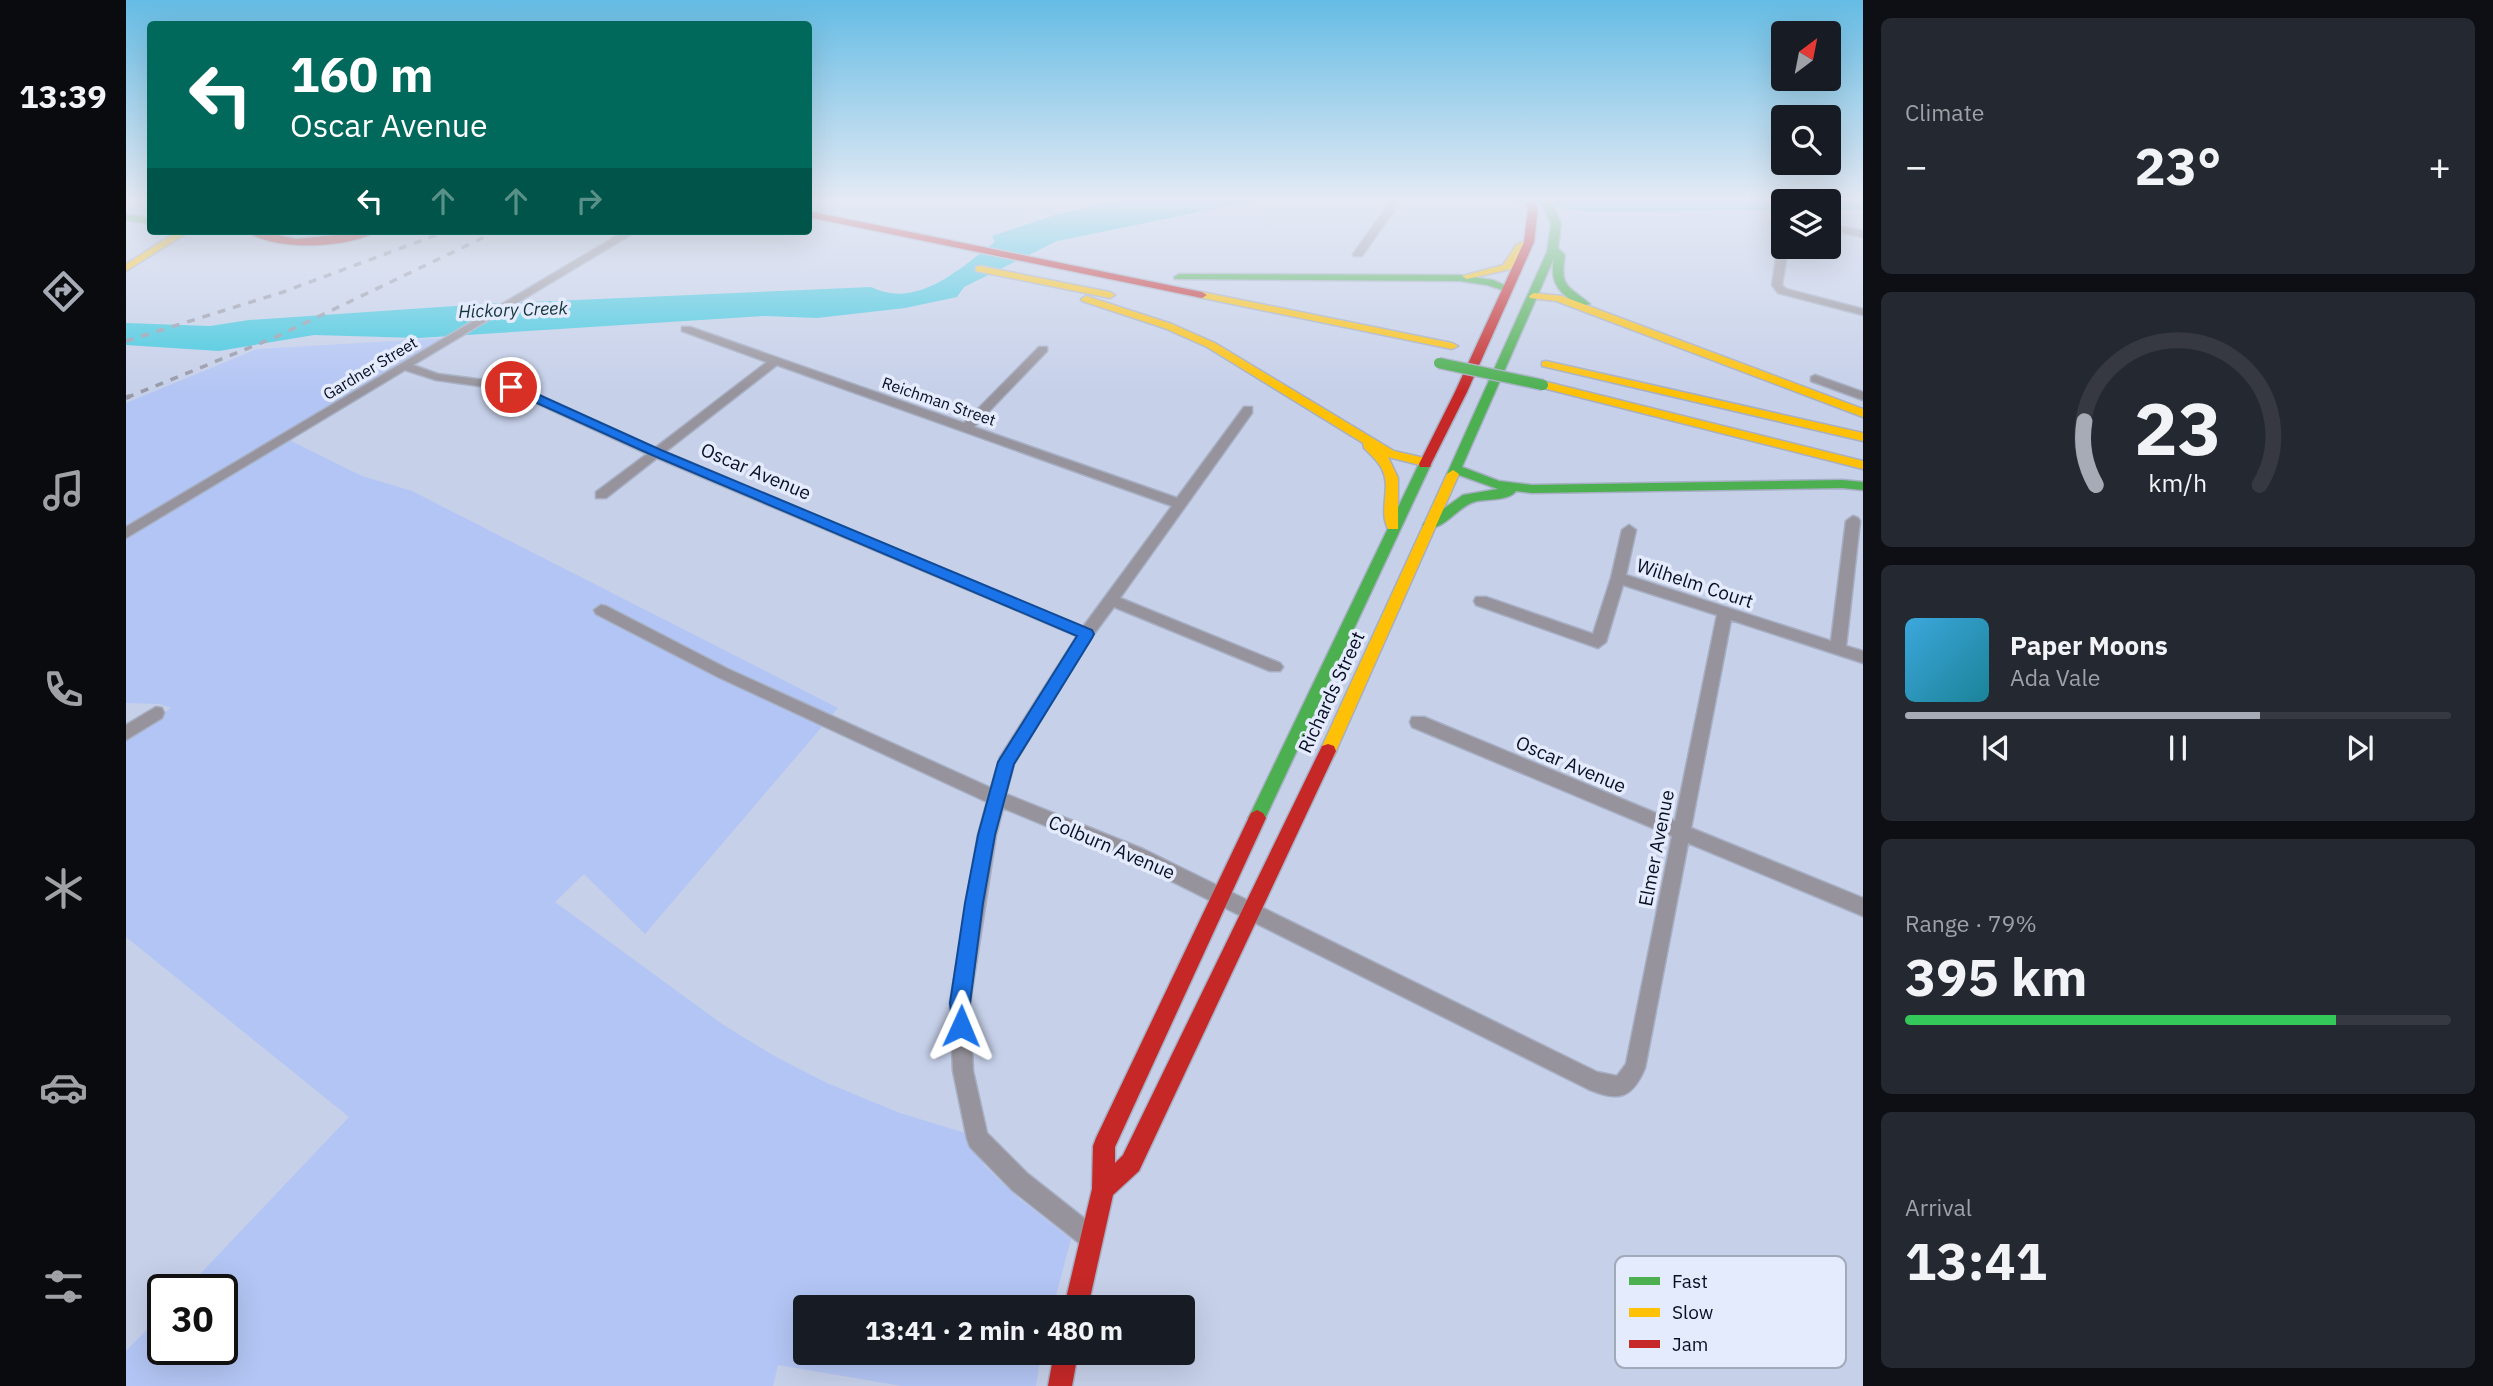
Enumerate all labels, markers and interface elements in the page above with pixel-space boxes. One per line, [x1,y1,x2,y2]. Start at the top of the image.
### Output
north arrow [1771,21,1841,91]
map controls [1771,21,1841,259]
text: 160 m [290,42,434,105]
icon: left [175,49,266,140]
text: 13:39 [19,75,107,117]
text: Climate [1905,97,1984,127]
text: Oscar Avenue [290,104,488,146]
button: search [1771,105,1841,175]
text: 23° [2135,132,2221,199]
text: − [1905,141,1928,190]
text: + [2428,141,2451,190]
icon: left [351,182,389,220]
icon: ahead [424,182,462,220]
icon: ahead [497,182,535,220]
icon: right [570,182,608,220]
button: layers [1771,189,1841,259]
icon: directions [39,267,88,316]
water label: Hickory Creek [458,296,569,323]
street label: Gardner Street [319,332,421,404]
pin [481,357,541,417]
icon: arrive [492,368,530,406]
street label: Reichman Street [879,372,999,430]
text: 23 [2134,381,2222,476]
street label: Oscar Avenue [697,437,815,505]
icon: music [39,466,88,515]
text: km/h [2149,466,2207,499]
street label: Wilhelm Court [1634,553,1756,613]
street label: Richards Street [1292,628,1370,756]
text: Paper Moons [2010,628,2168,662]
text: Ada Vale [2010,662,2100,692]
icon: phone [39,665,88,714]
icon: previous [1977,729,2015,767]
icon: pause [2159,729,2197,767]
icon: next [2341,729,2379,767]
street label: Oscar Avenue [1512,730,1630,798]
street label: Elmer Avenue [1633,788,1679,908]
street label: Colburn Avenue [1045,810,1179,884]
icon: climate [39,864,88,913]
text: Range · 79% [1905,908,2037,938]
text: 395 km [1905,943,2087,1010]
position arrow [924,989,998,1063]
icon: car [39,1063,88,1112]
text: Arrival [1905,1192,1972,1222]
text: 13:41 [1905,1227,2047,1294]
legend [1615,1256,1846,1368]
icon: filters [39,1262,88,1311]
text: Fast [1672,1269,1708,1293]
speed limit sign: 30 [147,1274,238,1365]
text: Slow [1672,1300,1713,1324]
text: 13:41 · 2 min · 480 m [865,1313,1123,1347]
text: Jam [1672,1332,1708,1356]

